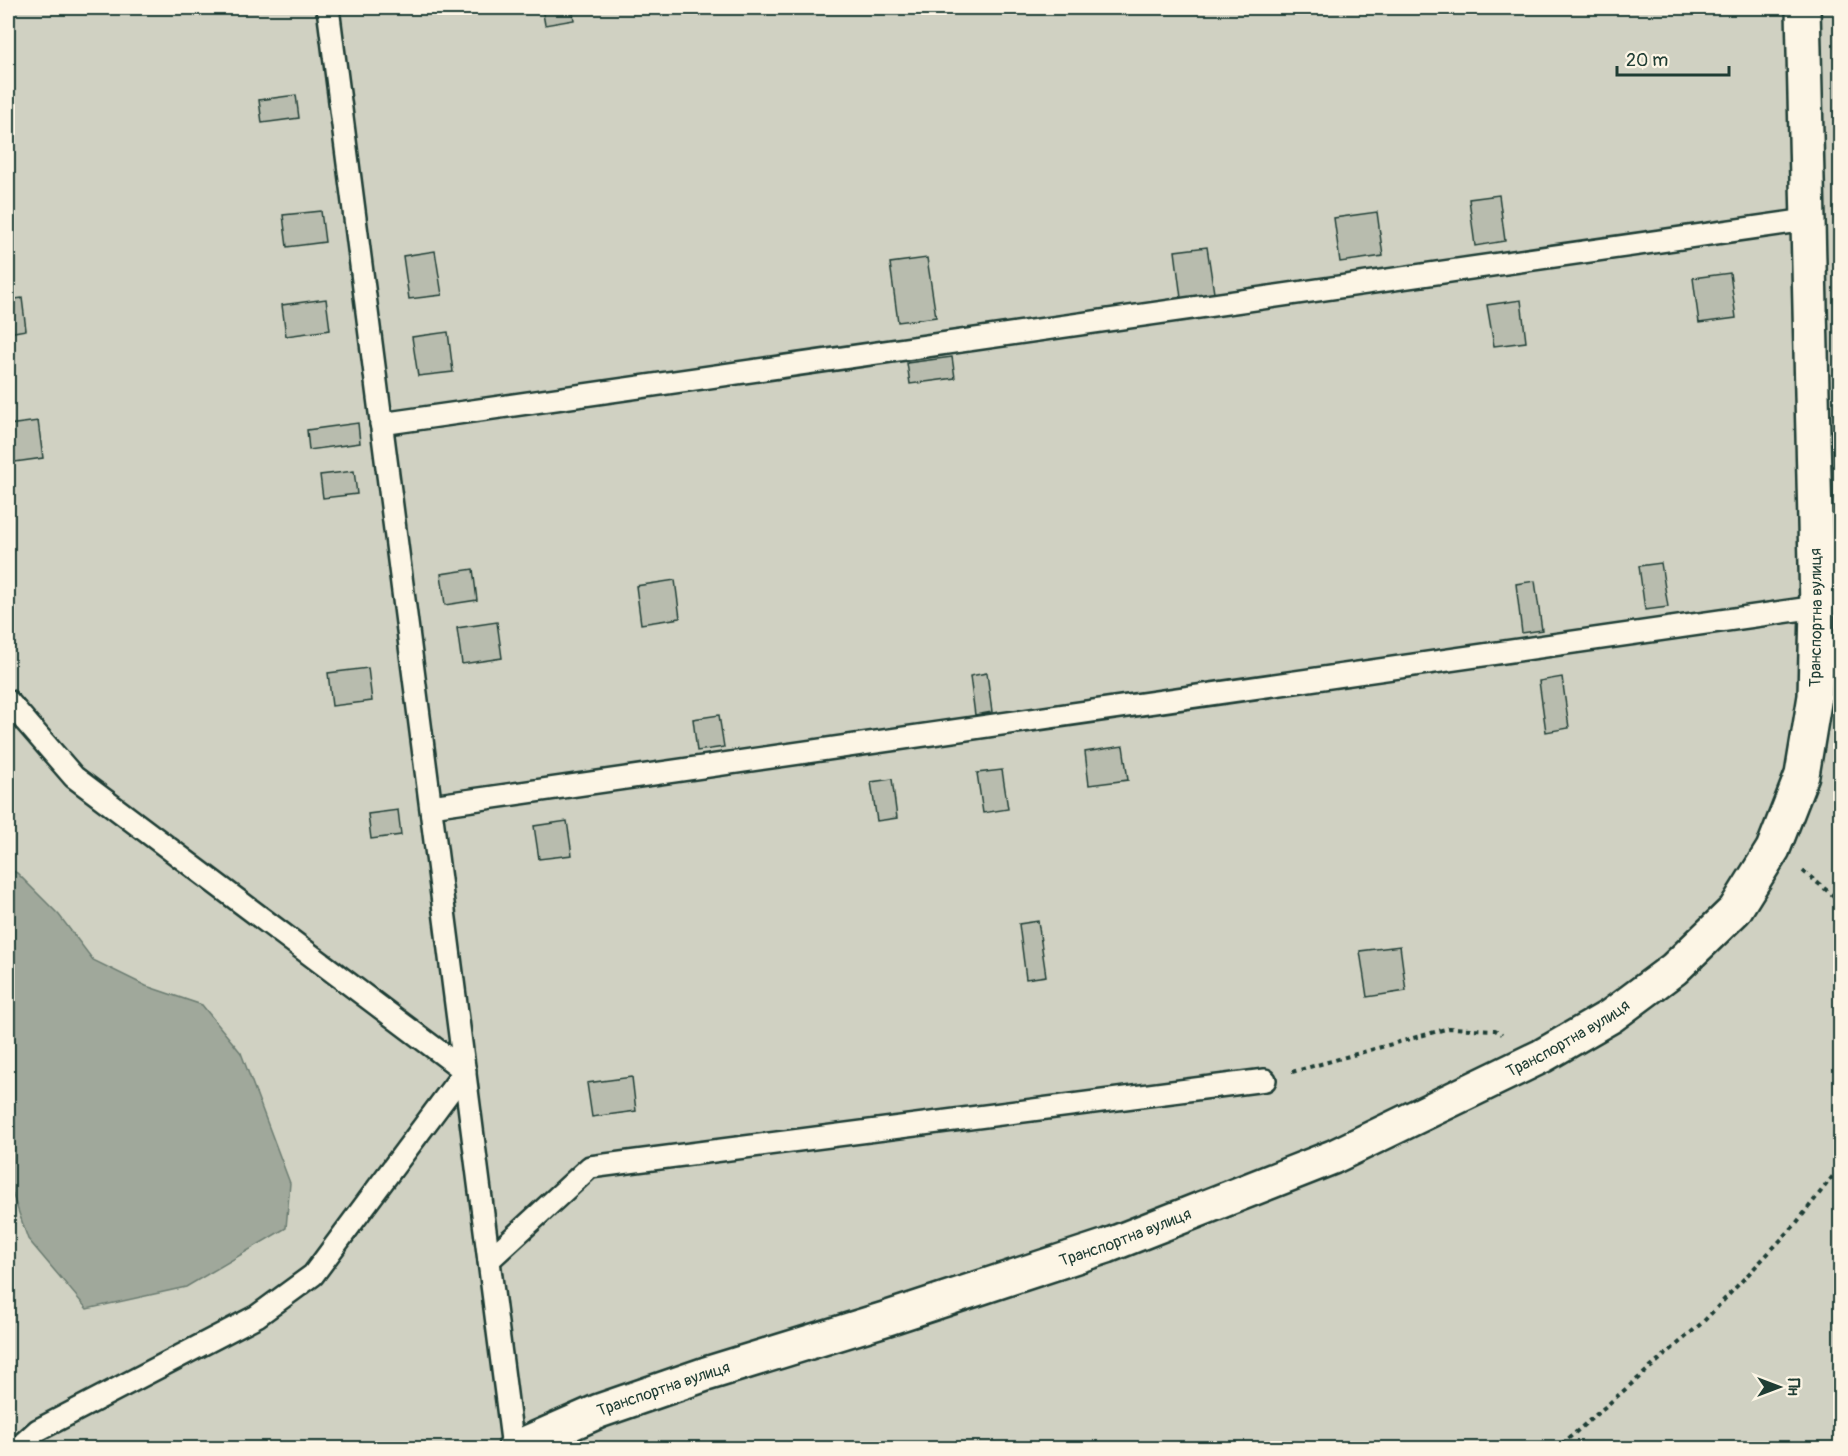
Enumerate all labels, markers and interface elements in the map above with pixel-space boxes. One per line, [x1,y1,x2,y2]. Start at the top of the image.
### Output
scale bar [1617,39,1730,77]
text: 20 m [1626,49,1668,72]
street label: Транспортна вулиця [1805,548,1827,687]
street label: Транспортна вулиця [1503,996,1634,1082]
street label: Транспортна вулиця [1057,1204,1194,1271]
street label: Транспортна вулиця [594,1357,732,1421]
north arrow [1749,1357,1809,1417]
text: Пн [1783,1378,1803,1396]

